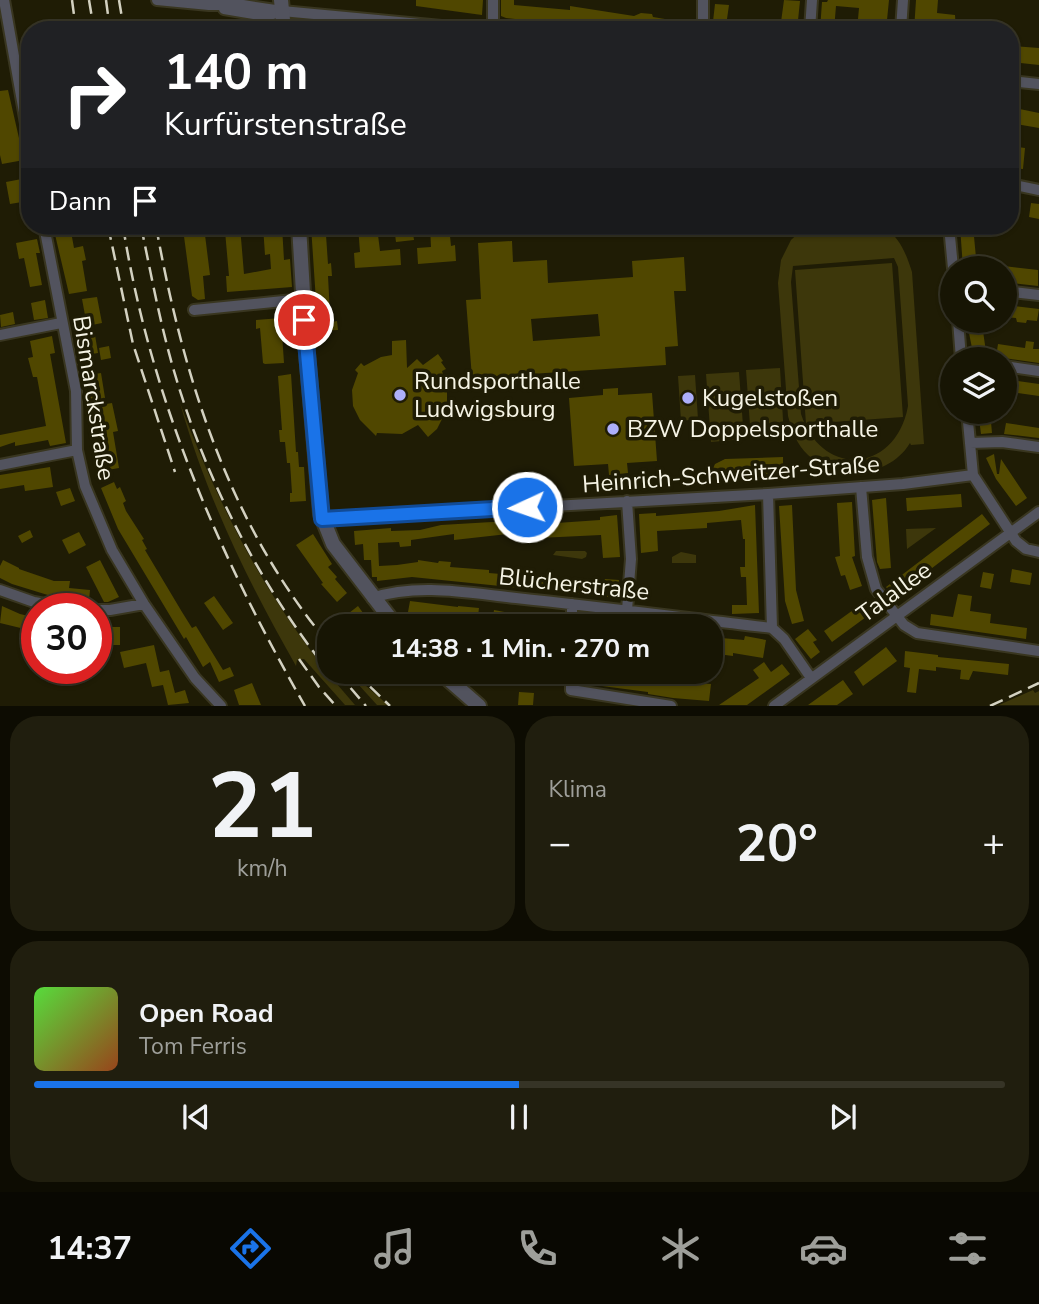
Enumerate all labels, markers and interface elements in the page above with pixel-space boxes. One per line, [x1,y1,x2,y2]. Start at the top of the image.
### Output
text: 140 m [164,39,308,106]
icon: right [49,49,140,140]
text: Kurfürstenstraße [164,103,407,146]
icon: arrive [126,182,164,220]
text: Dann [49,184,112,219]
map controls [940,256,1017,424]
button: search [940,256,1017,333]
pin [274,290,334,350]
icon: arrive [285,301,323,339]
street label: Bismarckstraße [65,313,123,483]
button: layers [940,347,1017,424]
place label: Rundsporthalle Ludwigsburg [414,365,581,425]
place label: Kugelstoßen [702,382,838,414]
marker: Rundsporthalle Ludwigsburg [392,387,408,403]
marker: Kugelstoßen [680,390,696,406]
place label: BZW Doppelsporthalle [627,413,878,445]
marker: BZW Doppelsporthalle [605,421,621,437]
street label: Heinrich-Schweitzer-Straße [581,448,881,500]
position arrow [490,470,564,544]
street label: Talallee [850,554,938,630]
street label: Blücherstraße [497,560,651,608]
speed limit sign: 30 [21,593,112,684]
text: 14:38 · 1 Min. · 270 m [390,631,650,666]
text: 21 [208,745,317,869]
text: Klima [549,774,607,805]
text: 20° [736,808,818,879]
text: − [549,818,571,869]
text: + [982,818,1005,869]
text: km/h [237,853,288,884]
text: Open Road [139,996,274,1031]
text: Tom Ferris [139,1031,247,1062]
icon: previous [177,1098,215,1136]
icon: pause [500,1098,538,1136]
icon: next [824,1098,862,1136]
icon: directions [226,1224,275,1273]
icon: music [370,1224,419,1273]
icon: phone [513,1224,562,1273]
icon: climate [656,1224,705,1273]
icon: car [799,1224,848,1273]
icon: filters [943,1224,992,1273]
text: 14:37 [47,1227,132,1270]

